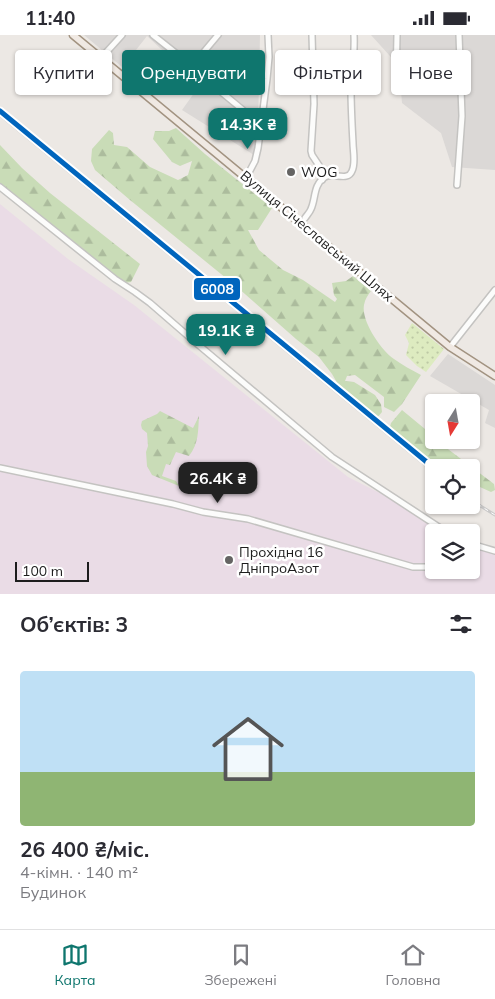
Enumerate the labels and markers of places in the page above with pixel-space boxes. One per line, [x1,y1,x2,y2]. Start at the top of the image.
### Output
pin: 14.3K ₴ [202,107,294,150]
place label: WOG [301,163,337,181]
marker: WOG [285,166,297,178]
pin: 19.1K ₴ [180,313,272,356]
pin: 26.4K ₴ [172,461,264,504]
place label: Прохідна 16 ДніпроАзот [239,543,323,577]
marker: Прохідна 16 ДніпроАзот [223,554,235,566]

